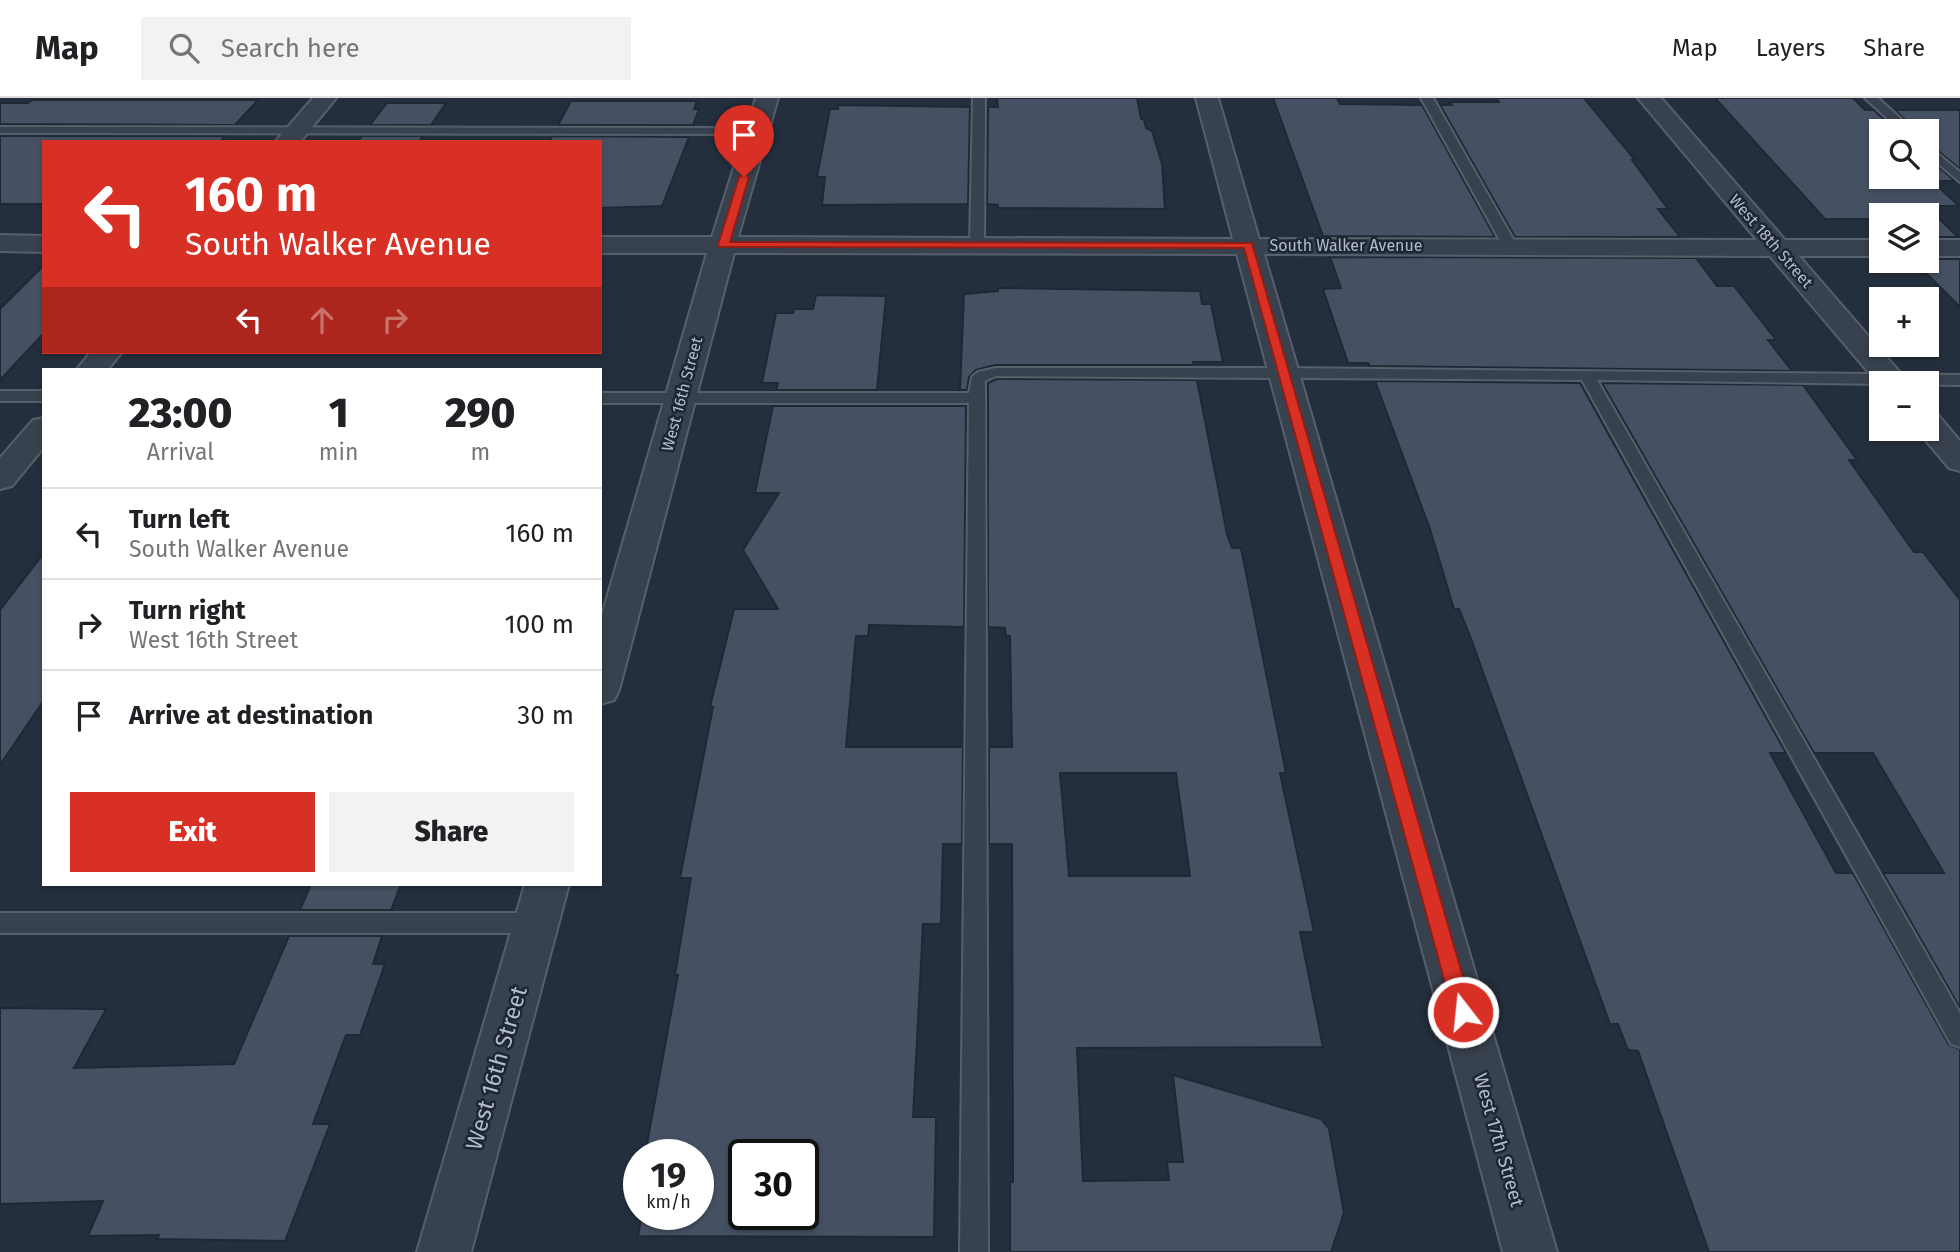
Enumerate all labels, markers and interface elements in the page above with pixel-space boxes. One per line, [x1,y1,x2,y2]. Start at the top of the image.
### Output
search box [141,17,631,80]
text: Map [35,28,99,68]
icon: search [165,29,203,67]
text: Search here [221,33,360,64]
text: Map [1672,34,1718,62]
text: Layers [1756,34,1825,62]
text: Share [1863,34,1925,62]
pin [714,105,774,177]
icon: arrive [725,116,763,154]
map controls [1869,119,1939,441]
button: search [1869,119,1939,189]
text: 160 m [185,165,317,224]
icon: left [70,168,161,259]
street label: West 18th Street [1725,190,1817,292]
button: layers [1869,203,1939,273]
text: South Walker Avenue [185,225,491,263]
street label: South Walker Avenue [1269,236,1423,255]
button: + [1869,287,1939,357]
icon: left [230,301,268,339]
icon: ahead [303,301,341,339]
icon: right [376,301,414,339]
street label: West 16th Street [658,335,706,453]
button: − [1869,371,1939,441]
text: 23:00 [129,388,232,438]
text: 1 [329,388,349,438]
text: 290 [445,388,516,438]
text: Arrival [147,438,214,466]
text: min [319,438,359,466]
text: m [470,438,490,466]
text: Turn left [129,504,230,535]
icon: left [70,515,108,553]
text: 160 m [505,518,574,549]
text: South Walker Avenue [129,535,349,563]
text: Turn right [129,595,246,626]
icon: right [70,606,108,644]
text: 100 m [505,609,574,640]
text: West 16th Street [129,626,298,654]
icon: arrive [70,697,108,735]
text: Arrive at destination [129,700,373,731]
text: 30 m [517,700,574,731]
button: Exit [70,792,315,872]
button: Share [329,792,574,872]
position arrow [1426,975,1500,1049]
street label: West 16th Street [459,982,533,1153]
street label: West 17th Street [1469,1071,1529,1210]
speed limit sign: 30 [728,1139,819,1230]
text: 19 [651,1154,686,1196]
text: km/h [646,1191,691,1213]

